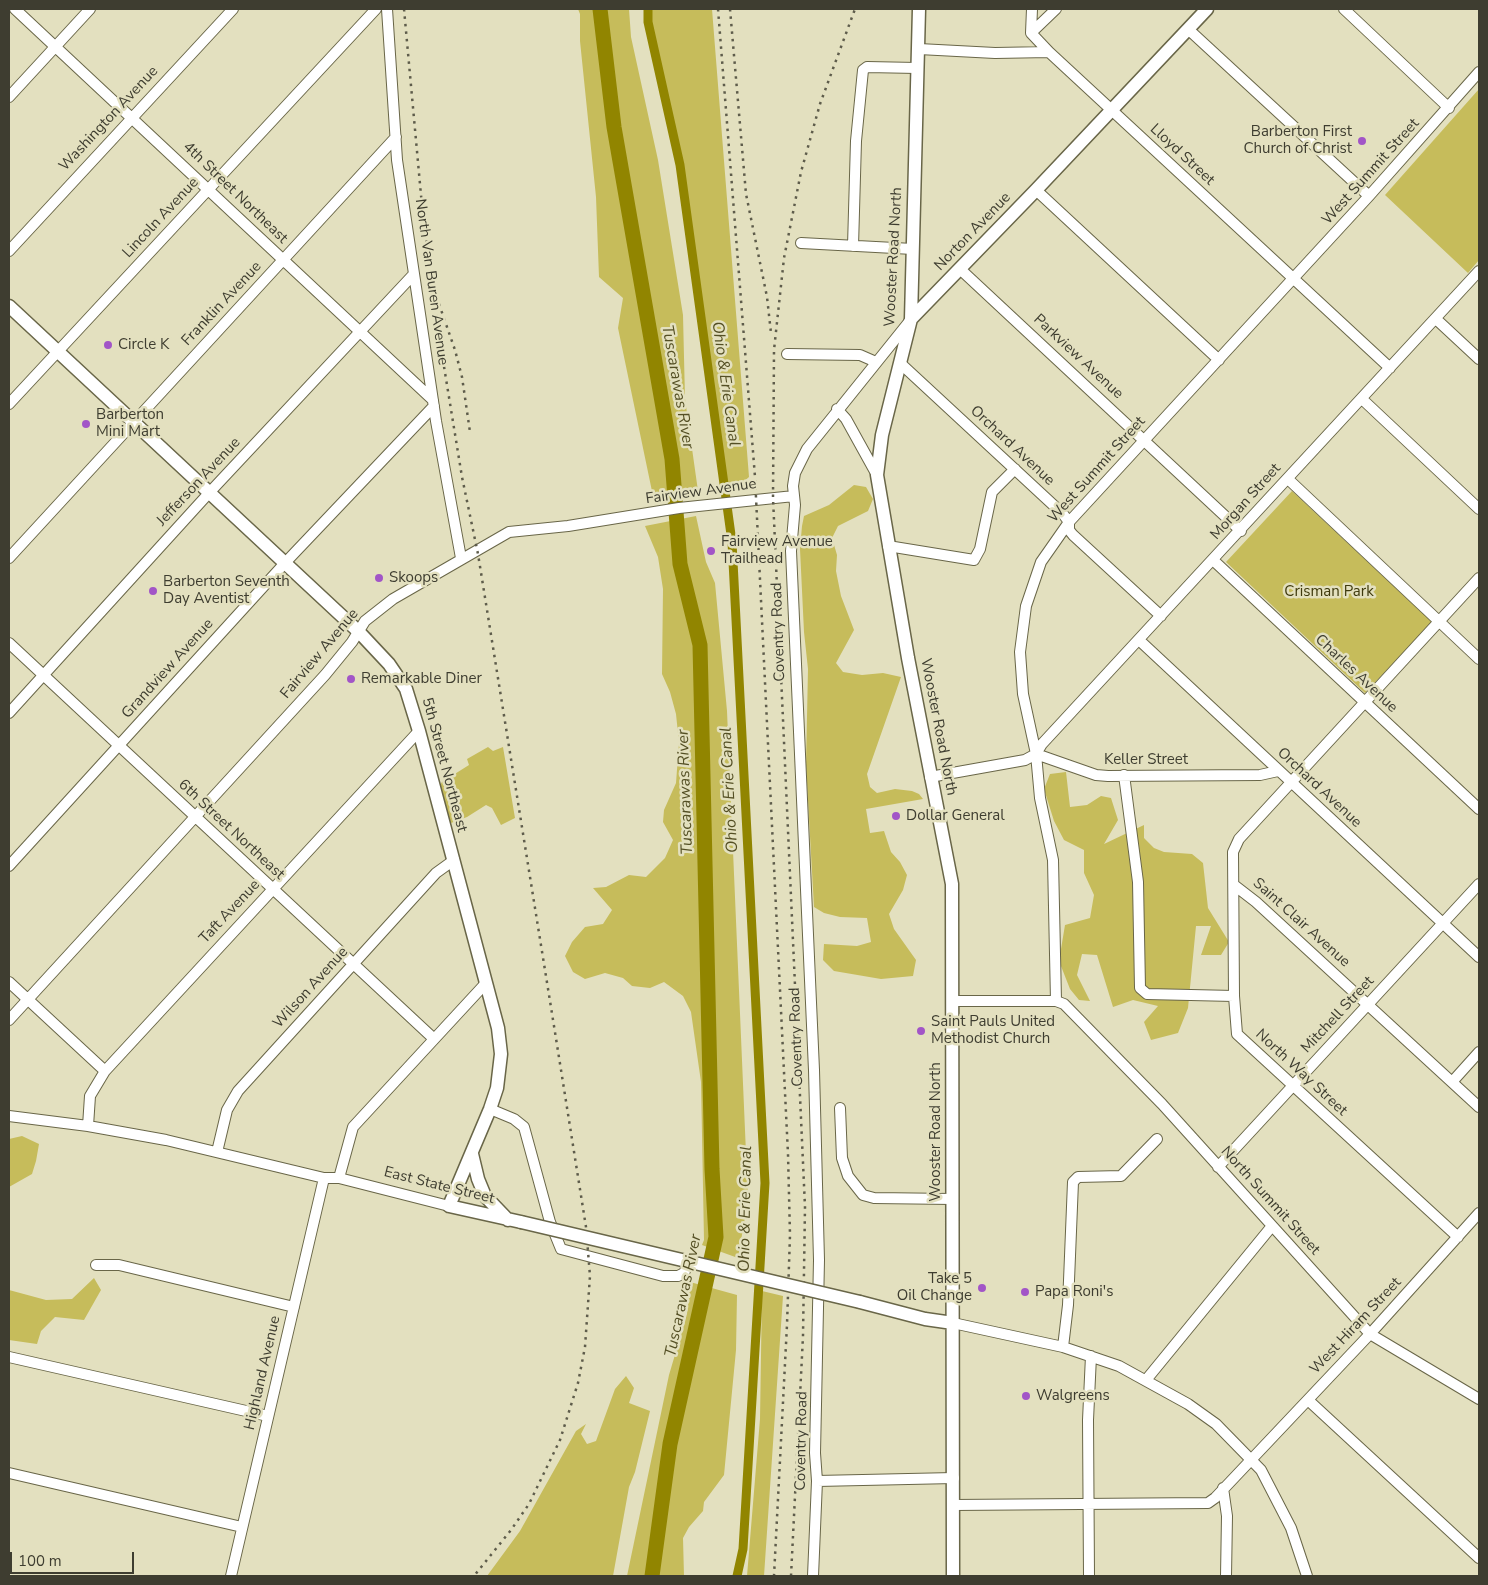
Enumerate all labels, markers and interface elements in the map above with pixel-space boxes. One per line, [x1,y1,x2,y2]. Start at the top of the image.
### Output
street label: Washington Avenue [56,63,162,175]
street label: West Summit Street [1319,115,1423,229]
street label: Lloyd Street [1146,121,1218,189]
place label: Barberton First Church of Christ [1243,123,1352,158]
marker: Barberton First Church of Christ [1356,135,1368,147]
street label: 4th Street Northeast [179,138,291,248]
street label: Lincoln Avenue [119,174,203,262]
street label: Wooster Road North [881,187,907,327]
street label: Norton Avenue [931,189,1015,275]
street label: North Van Buren Avenue [410,198,452,366]
street label: Franklin Avenue [178,258,266,350]
street label: Parkview Avenue [1029,311,1127,403]
water label: Ohio & Erie Canal [707,320,743,448]
water label: Tuscarawas River [657,324,697,450]
place label: Circle K [118,336,169,354]
marker: Circle K [102,339,114,351]
street label: Orchard Avenue [966,402,1058,490]
place label: Barberton Mini Mart [96,406,164,441]
street label: West Summit Street [1045,413,1149,527]
marker: Barberton Mini Mart [80,418,92,430]
street label: Jefferson Avenue [153,434,245,530]
street label: Morgan Street [1207,460,1285,544]
street label: Fairview Avenue [644,475,758,509]
place label: Fairview Avenue Trailhead [721,533,833,568]
marker: Fairview Avenue Trailhead [705,545,717,557]
place label: Skoops [389,569,438,587]
marker: Skoops [373,572,385,584]
place label: Barberton Seventh Day Aventist [163,573,290,608]
street label: Coventry Road [768,582,790,682]
park label: Crisman Park [1284,583,1374,601]
marker: Barberton Seventh Day Aventist [147,585,159,597]
street label: Fairview Avenue [277,605,363,703]
street label: Grandview Avenue [118,615,218,723]
street label: Charles Avenue [1311,631,1401,717]
street label: Wooster Road North [916,657,960,797]
place label: Remarkable Diner [361,670,482,688]
marker: Remarkable Diner [345,673,357,685]
street label: 5th Street Northeast [417,696,471,834]
water label: Ohio & Erie Canal [717,727,743,853]
water label: Tuscarawas River [674,729,698,855]
street label: Orchard Avenue [1273,744,1365,832]
street label: Keller Street [1104,751,1188,769]
street label: 6th Street Northeast [174,776,288,884]
place label: Dollar General [906,807,1005,825]
marker: Dollar General [890,810,902,822]
street label: Saint Clair Avenue [1249,875,1353,971]
street label: Taft Avenue [196,876,264,948]
street label: Wilson Avenue [270,944,352,1032]
street label: Mitchell Street [1298,973,1378,1057]
street label: Coventry Road [786,987,808,1087]
place label: Saint Pauls United Methodist Church [931,1013,1055,1048]
marker: Saint Pauls United Methodist Church [915,1025,927,1037]
street label: North Way Street [1251,1026,1351,1120]
street label: Wooster Road North [927,1062,945,1202]
street label: North Summit Street [1217,1143,1323,1259]
water label: Ohio & Erie Canal [735,1146,757,1272]
street label: East State Street [382,1164,496,1208]
water label: Tuscarawas River [662,1233,706,1359]
place label: Take 5 Oil Change [897,1270,972,1305]
street label: West Hiram Street [1307,1274,1405,1378]
marker: Take 5 Oil Change [976,1282,988,1294]
place label: Papa Roni's [1035,1283,1113,1301]
marker: Papa Roni's [1019,1286,1031,1298]
street label: Highland Avenue [241,1314,285,1432]
place label: Walgreens [1036,1387,1110,1405]
marker: Walgreens [1020,1390,1032,1402]
street label: Coventry Road [792,1391,812,1491]
scale bar [12,1542,136,1574]
text: 100 m [18,1551,62,1571]

